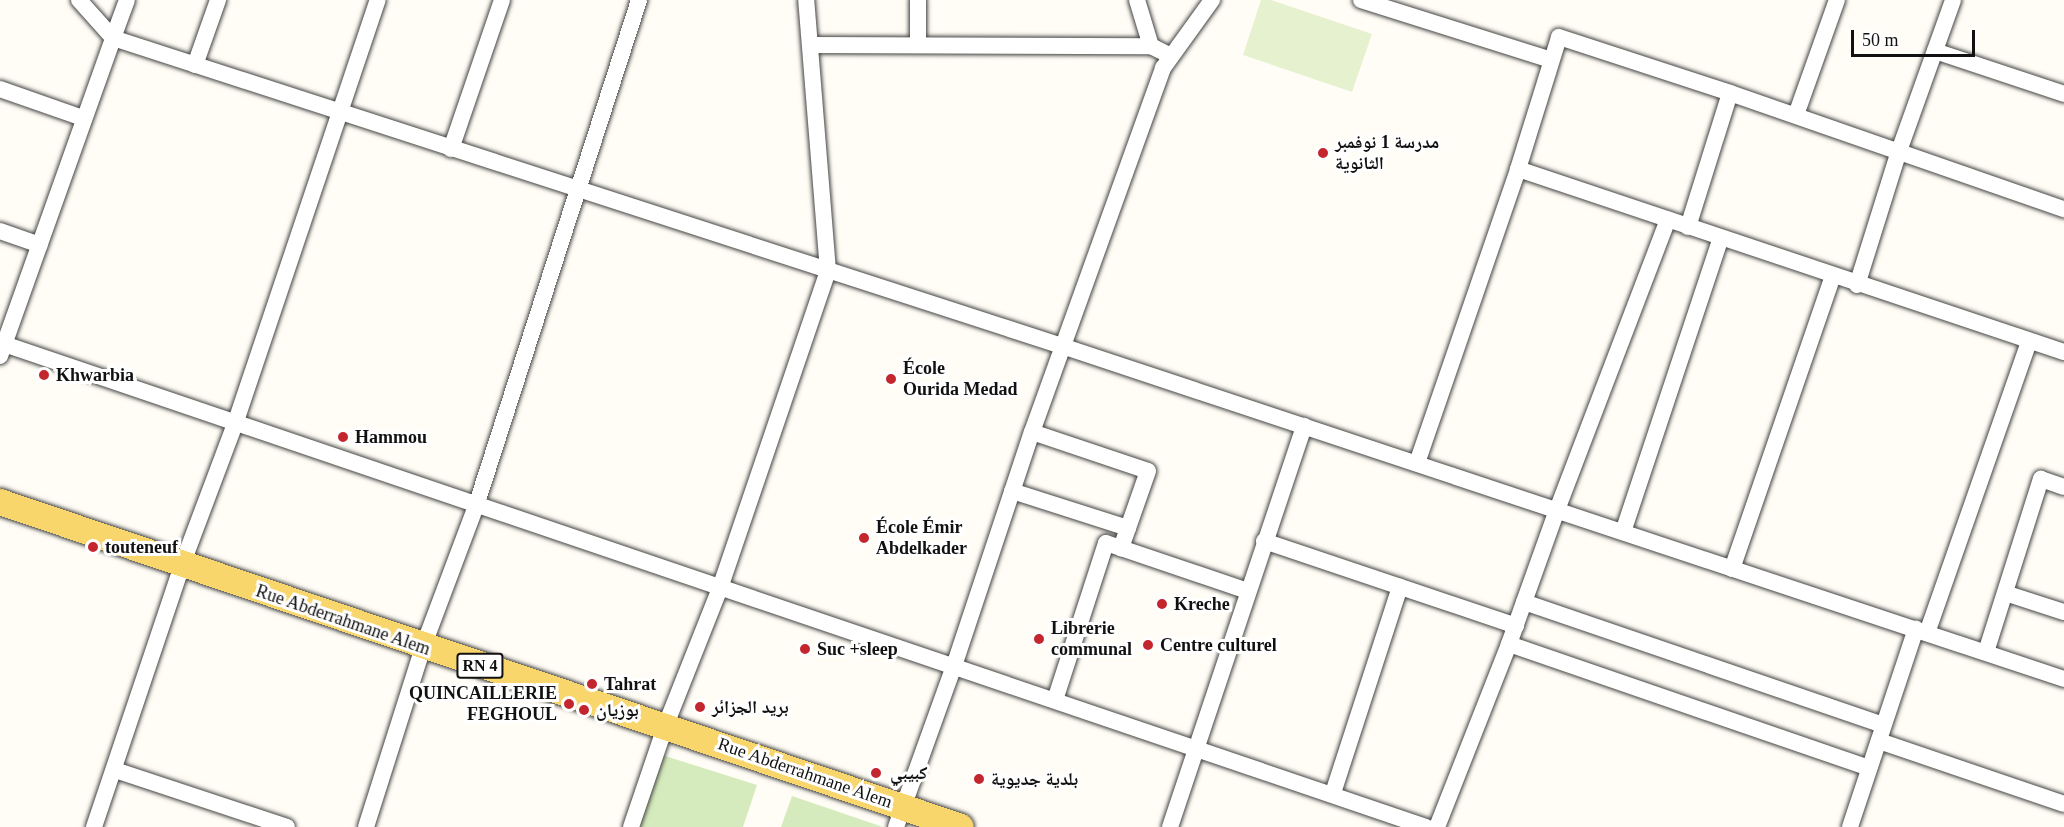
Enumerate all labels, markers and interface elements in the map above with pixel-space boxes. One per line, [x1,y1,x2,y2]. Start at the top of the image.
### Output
scale bar [1854,18,1978,56]
text: 50 m [1862,30,1899,50]
place label: مدرسة 1 نوفمبر الثانوية [1335,132,1439,174]
marker: مدرسة 1 نوفمبر الثانوية [1316,146,1330,160]
place label: École Ourida Medad [903,358,1018,400]
place label: Khwarbia [56,364,134,386]
marker: Khwarbia [37,368,51,382]
marker: École Ourida Medad [884,372,898,386]
place label: Hammou [355,426,427,448]
marker: Hammou [336,430,350,444]
place label: École Émir Abdelkader [876,517,967,560]
marker: École Émir Abdelkader [857,531,871,545]
place label: touteneuf [105,536,178,558]
marker: touteneuf [86,540,100,554]
street label: Rue Abderrahmane Alem [252,580,434,660]
place label: Kreche [1174,593,1230,615]
marker: Kreche [1155,597,1169,611]
place label: Librerie communal [1051,618,1132,660]
marker: Librerie communal [1032,632,1046,646]
place label: Centre culturel [1160,634,1277,656]
place label: Suc +sleep [817,638,898,660]
marker: Centre culturel [1141,638,1155,652]
marker: Suc +sleep [798,642,812,656]
road number: RN 4 [456,653,504,679]
place label: Tahrat [604,673,656,695]
marker: Tahrat [585,677,599,691]
place label: QUINCAILLERIE FEGHOUL [409,683,557,726]
place label: بريد الجزائر [712,696,789,718]
marker: QUINCAILLERIE FEGHOUL [562,697,576,711]
place label: بوزيان [596,699,639,721]
marker: بريد الجزائر [693,700,707,714]
marker: بوزيان [577,703,591,717]
street label: Rue Abderrahmane Alem [714,733,896,813]
place label: كبيبي [890,762,927,784]
marker: كبيبي [867,764,885,782]
place label: بلدية جديوية [991,768,1078,790]
marker: بلدية جديوية [972,772,986,786]

